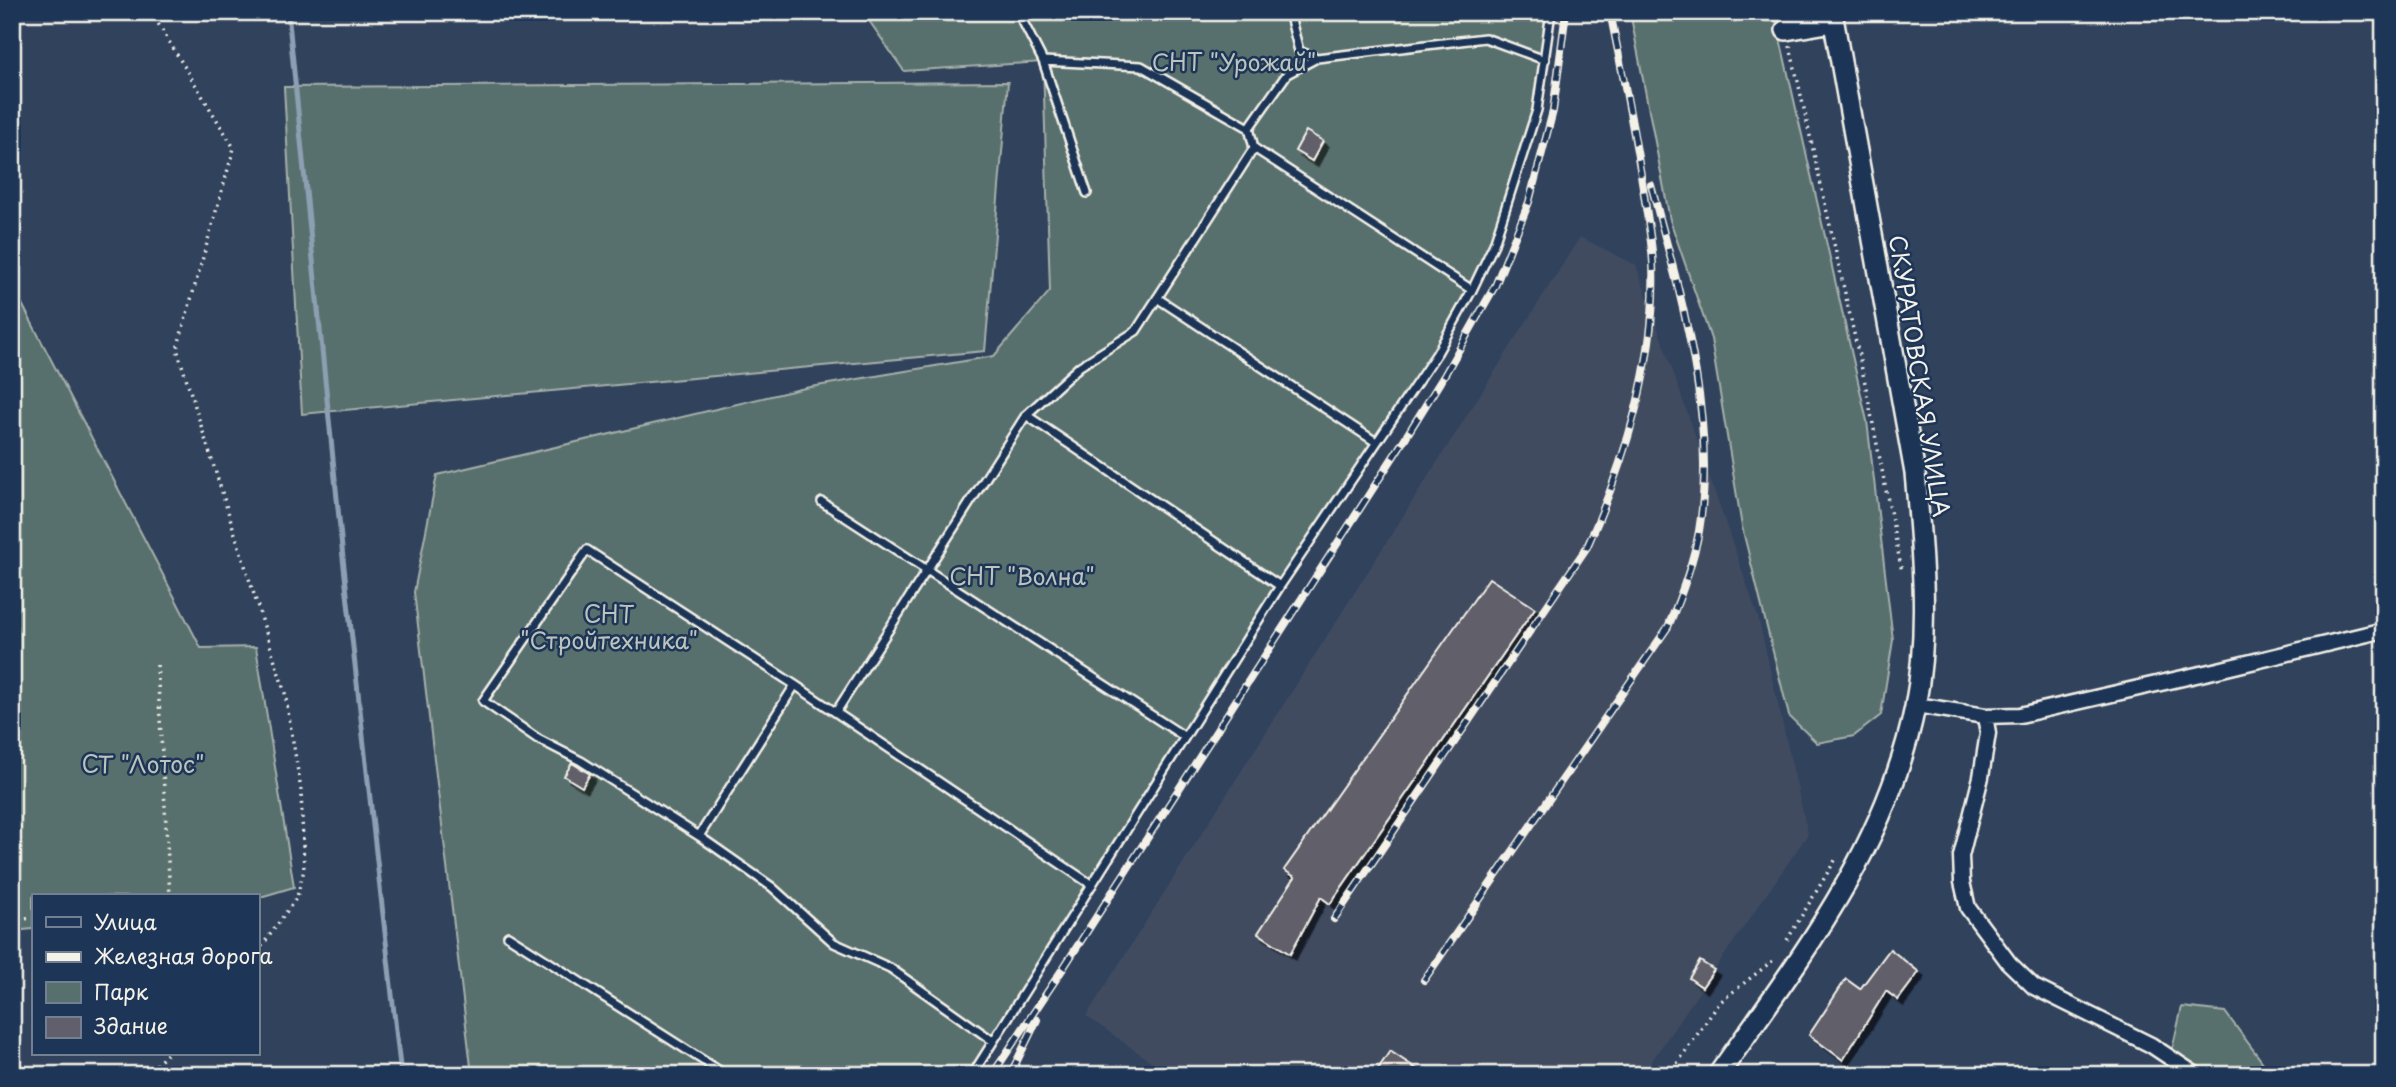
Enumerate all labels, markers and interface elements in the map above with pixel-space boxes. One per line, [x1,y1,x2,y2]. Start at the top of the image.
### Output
park label: СНТ "Урожай" [1152,44,1316,79]
street label: СКУРАТОВСКАЯ УЛИЦА [1881,232,1960,519]
park label: СНТ "Волна" [949,558,1095,593]
park label: СНТ "Стройтехника" [520,596,698,657]
park label: СТ "Лотос" [81,746,205,781]
legend [32,894,259,1056]
text: Улица [94,905,157,937]
text: Железная дорога [94,939,272,971]
text: Парк [94,975,149,1007]
text: Здание [94,1009,168,1041]

